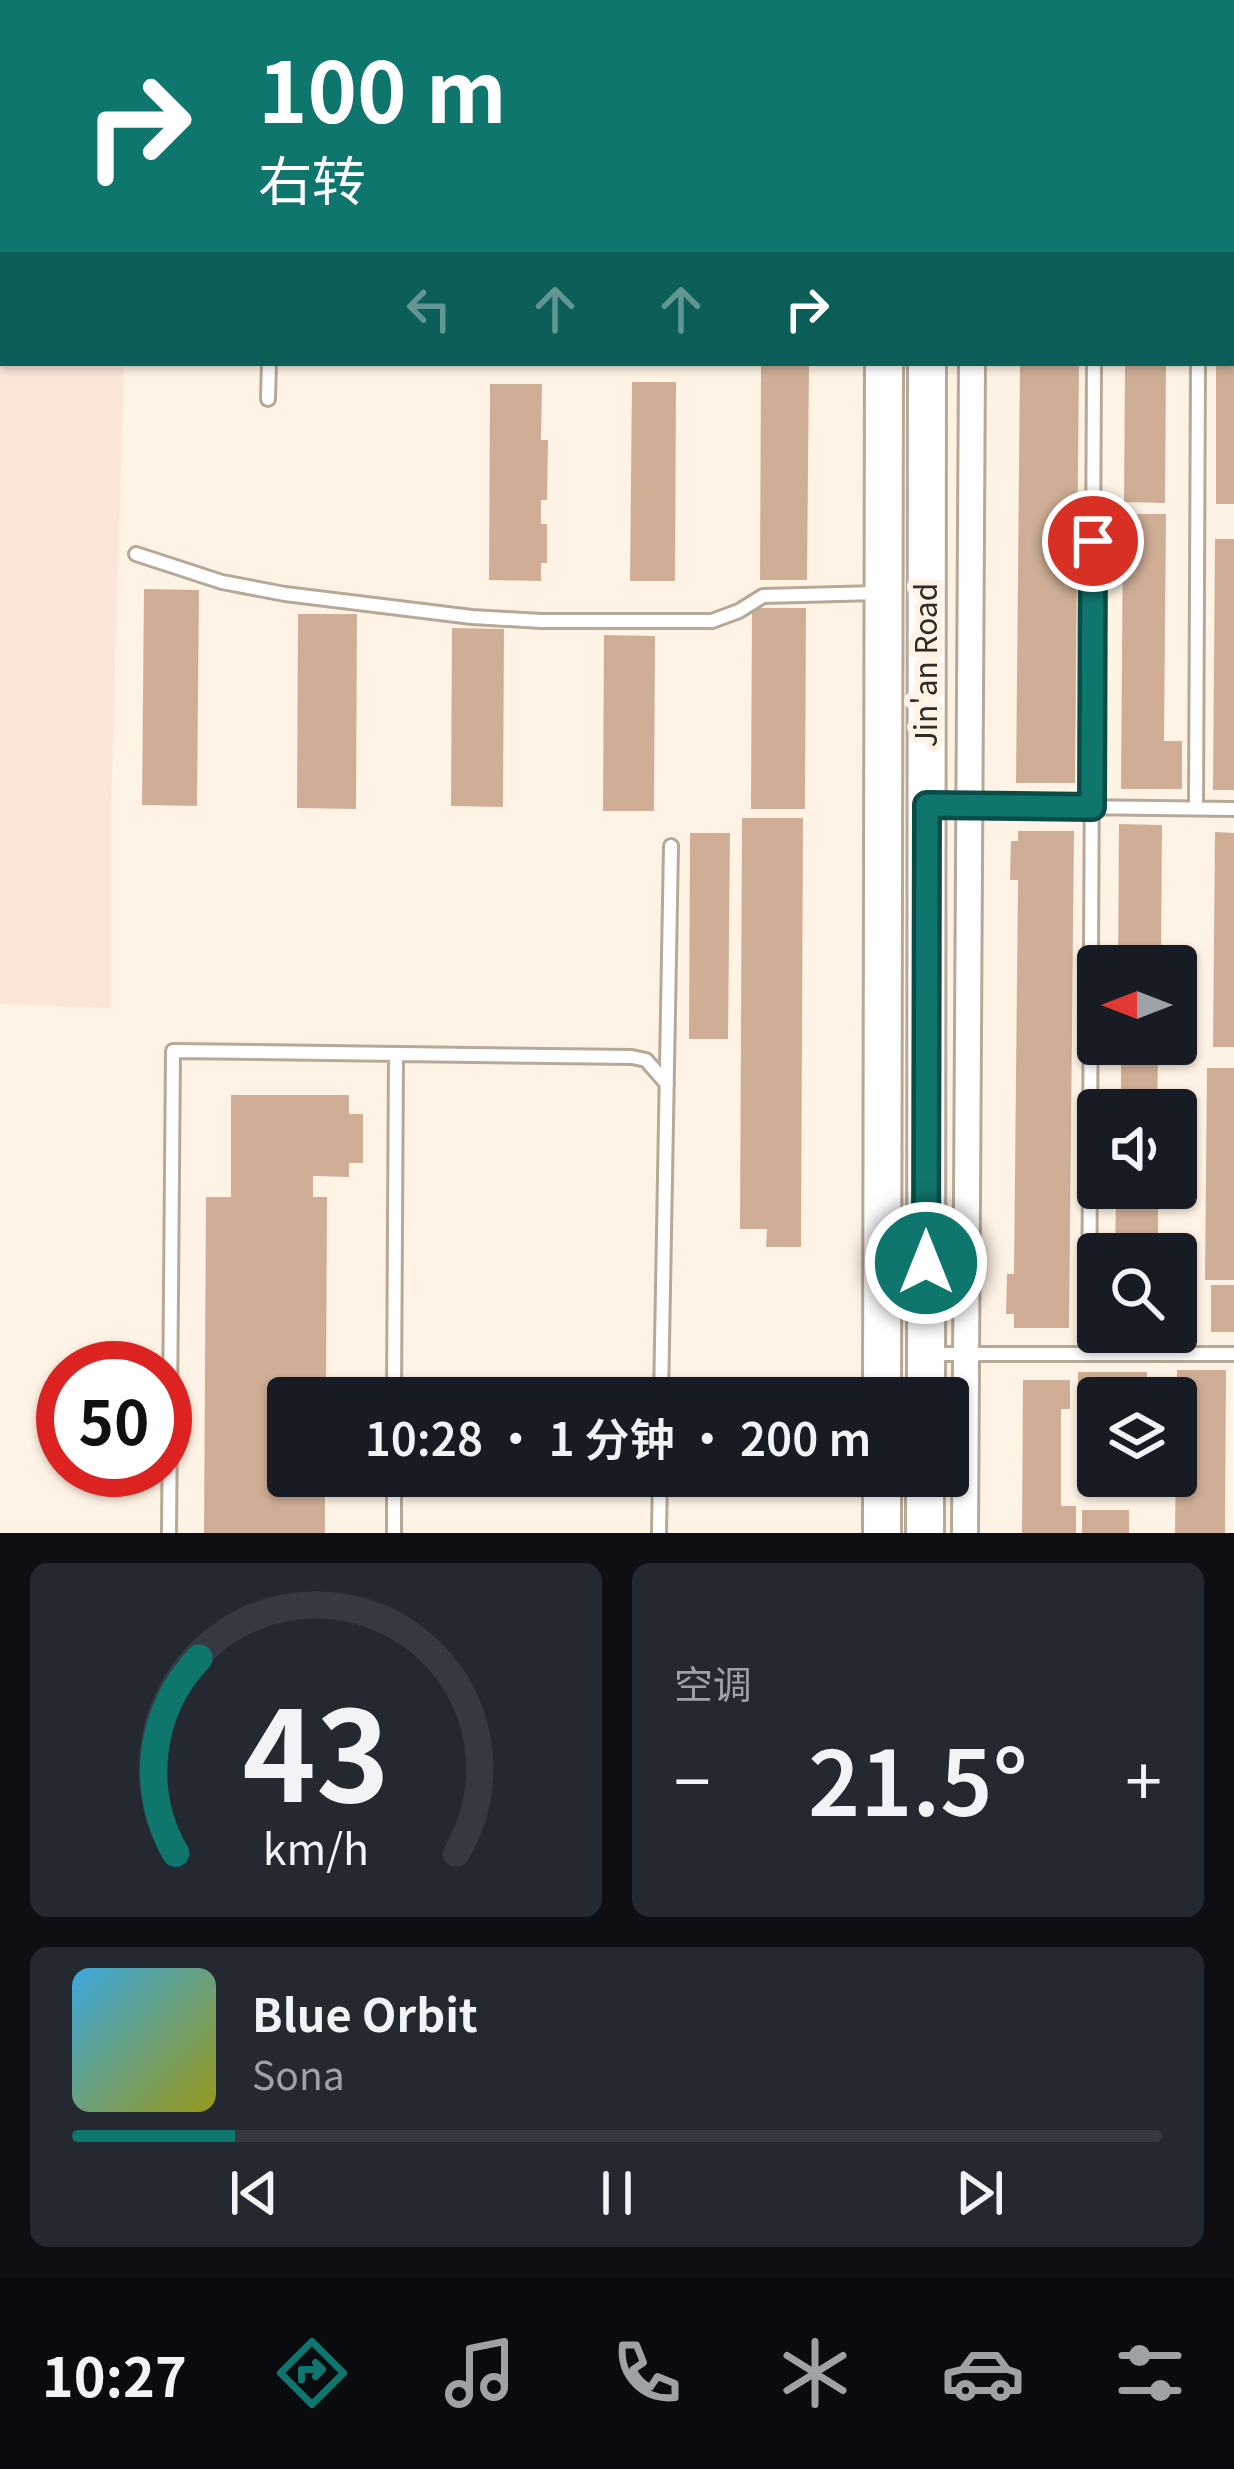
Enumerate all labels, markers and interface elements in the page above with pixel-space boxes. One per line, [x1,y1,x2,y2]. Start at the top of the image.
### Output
text: 100 m [258,26,507,147]
icon: right [60,48,216,204]
text: 右转 [258,138,366,217]
icon: left [396,276,462,342]
icon: ahead [522,276,588,342]
icon: ahead [648,276,714,342]
icon: right [774,276,840,342]
pin [1042,490,1144,592]
icon: arrive [1060,508,1126,574]
street label: Jin'an Road [902,583,946,747]
north arrow [1077,945,1197,1065]
map controls [1077,945,1197,1497]
button: sound [1077,1089,1197,1209]
position arrow [863,1200,989,1326]
button: search [1077,1233,1197,1353]
speed limit sign: 50 [36,1341,192,1497]
button: layers [1077,1377,1197,1497]
text: 10:28 · 1 分钟 · 200 m [365,1404,871,1469]
text: 空调 [674,1654,752,1710]
text: 43 [242,1657,390,1838]
text: 21.5° [808,1712,1028,1842]
text: − [674,1729,711,1825]
text: + [1125,1729,1162,1825]
text: km/h [263,1815,369,1877]
text: Blue Orbit [252,1980,478,2045]
text: Sona [252,2045,345,2101]
icon: previous [221,2160,287,2226]
icon: pause [584,2160,650,2226]
icon: next [947,2160,1013,2226]
icon: directions [270,2331,354,2415]
icon: music [438,2331,522,2415]
icon: phone [605,2331,689,2415]
icon: climate [773,2331,857,2415]
icon: car [941,2331,1025,2415]
icon: filters [1108,2331,1192,2415]
text: 10:27 [42,2334,187,2413]

